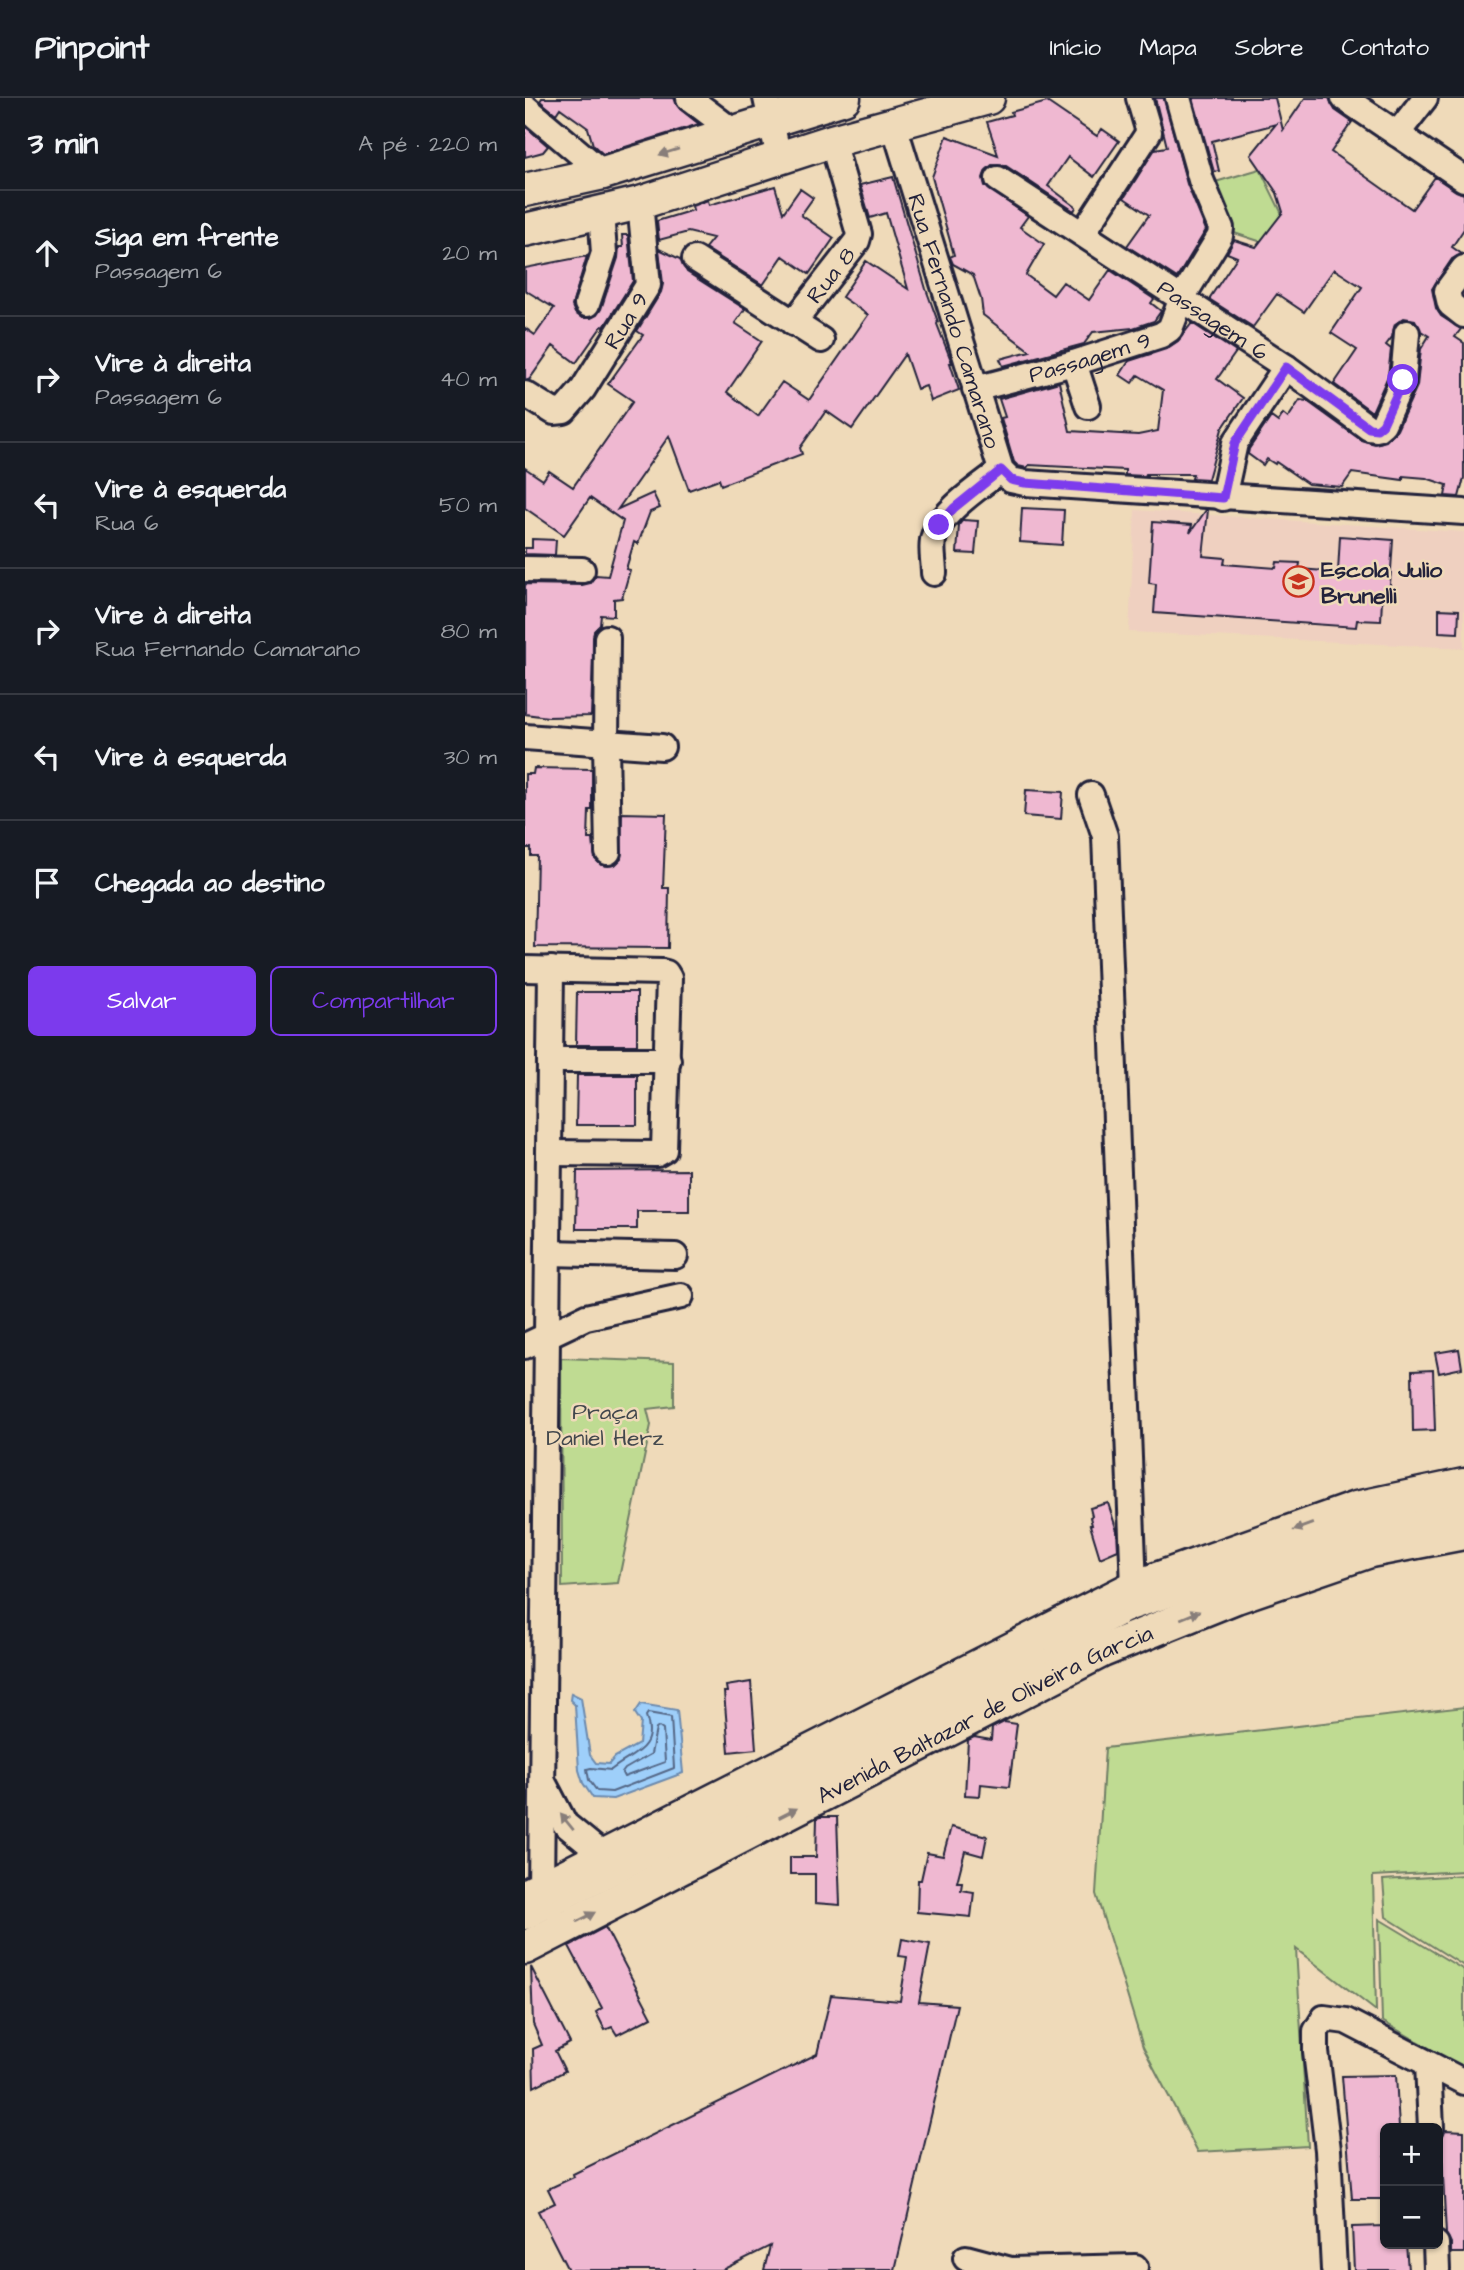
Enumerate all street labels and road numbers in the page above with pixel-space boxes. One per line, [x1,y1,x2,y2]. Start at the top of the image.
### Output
street label: Rua Fernando Camarano [899,190,1008,453]
street label: Rua 8 [799,240,864,311]
street label: Passagem 6 [1151,272,1275,368]
street label: Rua 9 [597,286,657,356]
street label: Passagem 9 [1025,324,1155,391]
street label: Avenida Baltazar de Oliveira Garcia [811,1617,1158,1812]

